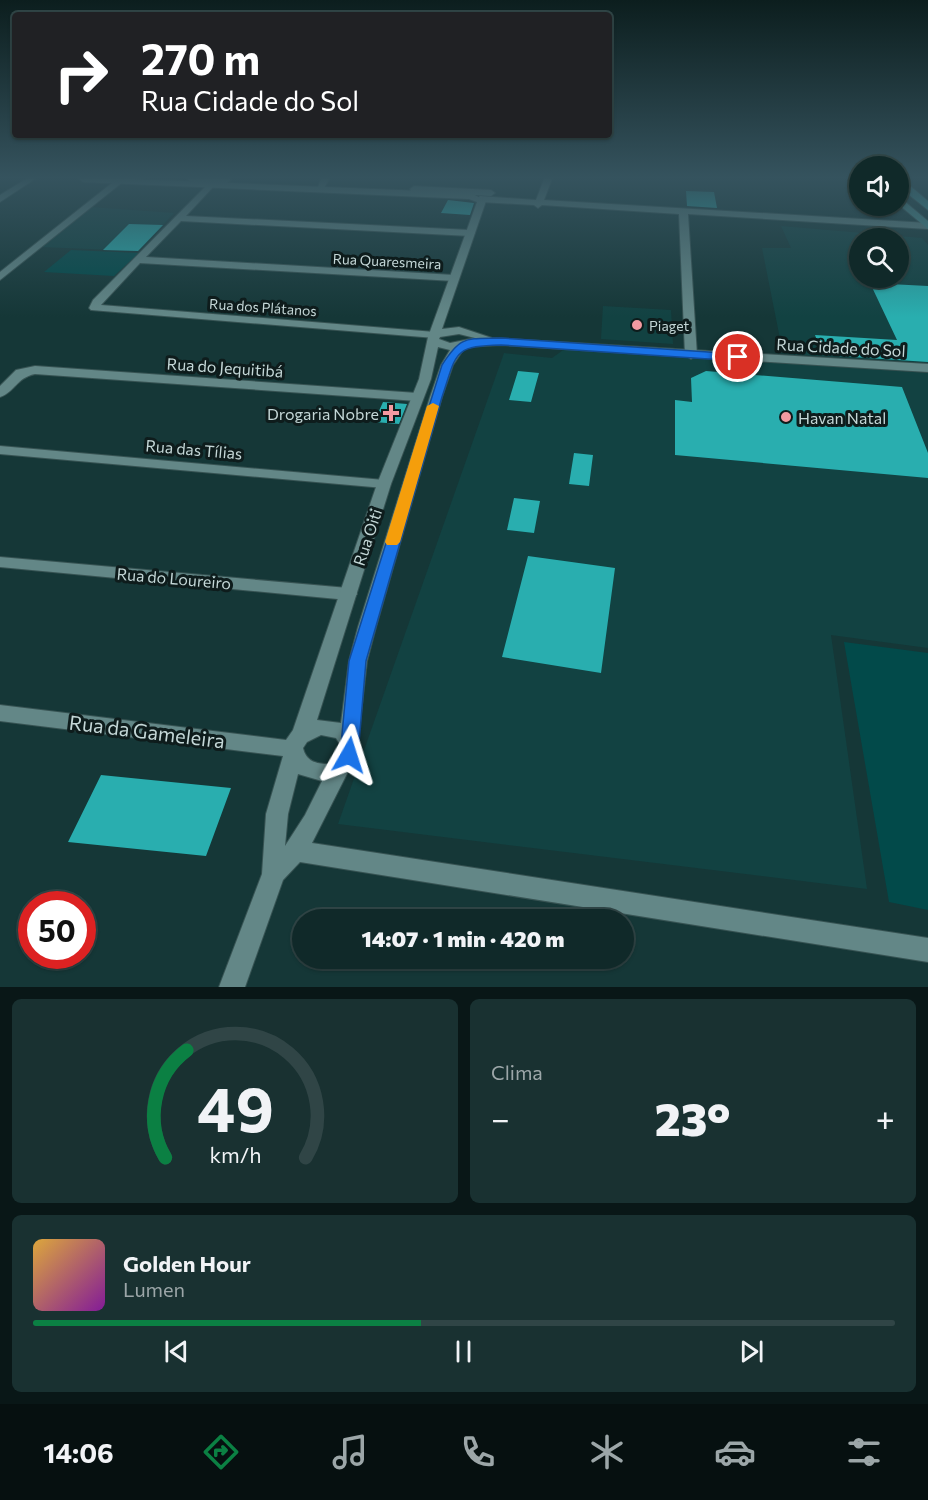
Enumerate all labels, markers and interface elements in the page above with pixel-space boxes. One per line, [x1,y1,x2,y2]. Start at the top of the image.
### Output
text: 270 m [141,32,260,84]
icon: right [42,36,120,114]
text: Rua Cidade do Sol [141,84,359,117]
map controls [849,156,909,288]
button: sound [849,156,909,216]
button: search [849,228,909,288]
street label: Rua Quaresmeira [332,250,442,272]
street label: Rua dos Plátanos [209,295,317,319]
place label: Piaget [649,317,689,334]
marker: Piaget [630,318,644,332]
pin [712,331,763,382]
street label: Rua Cidade do Sol [776,334,906,360]
icon: arrive [721,340,754,373]
street label: Rua do Jequitibá [166,353,284,381]
place label: Drogaria Nobre [267,404,379,423]
marker: Drogaria Nobre [384,406,398,420]
place label: Havan Natal [798,408,886,427]
marker: Havan Natal [779,410,793,424]
street label: Rua das Tílias [145,435,243,463]
street label: Rua Oiti [349,506,385,568]
street label: Rua do Loureiro [116,564,232,592]
street label: Rua da Gameleira [68,710,226,752]
position arrow [317,723,381,787]
speed limit sign: 50 [18,891,96,969]
text: 14:07 · 1 min · 420 m [361,925,565,952]
text: Clima [491,1060,543,1084]
text: 49 [197,1069,273,1145]
text: 23° [655,1090,731,1145]
text: − [491,1097,510,1138]
text: + [876,1097,895,1138]
text: km/h [209,1141,261,1167]
text: Golden Hour [123,1250,251,1277]
text: Lumen [123,1277,185,1301]
icon: previous [160,1335,193,1368]
icon: pause [447,1335,480,1368]
icon: next [735,1335,768,1368]
icon: directions [200,1431,242,1473]
icon: music [329,1431,371,1473]
icon: phone [457,1431,499,1473]
icon: climate [586,1431,628,1473]
icon: car [714,1431,756,1473]
icon: filters [843,1431,885,1473]
text: 14:06 [43,1436,114,1469]

